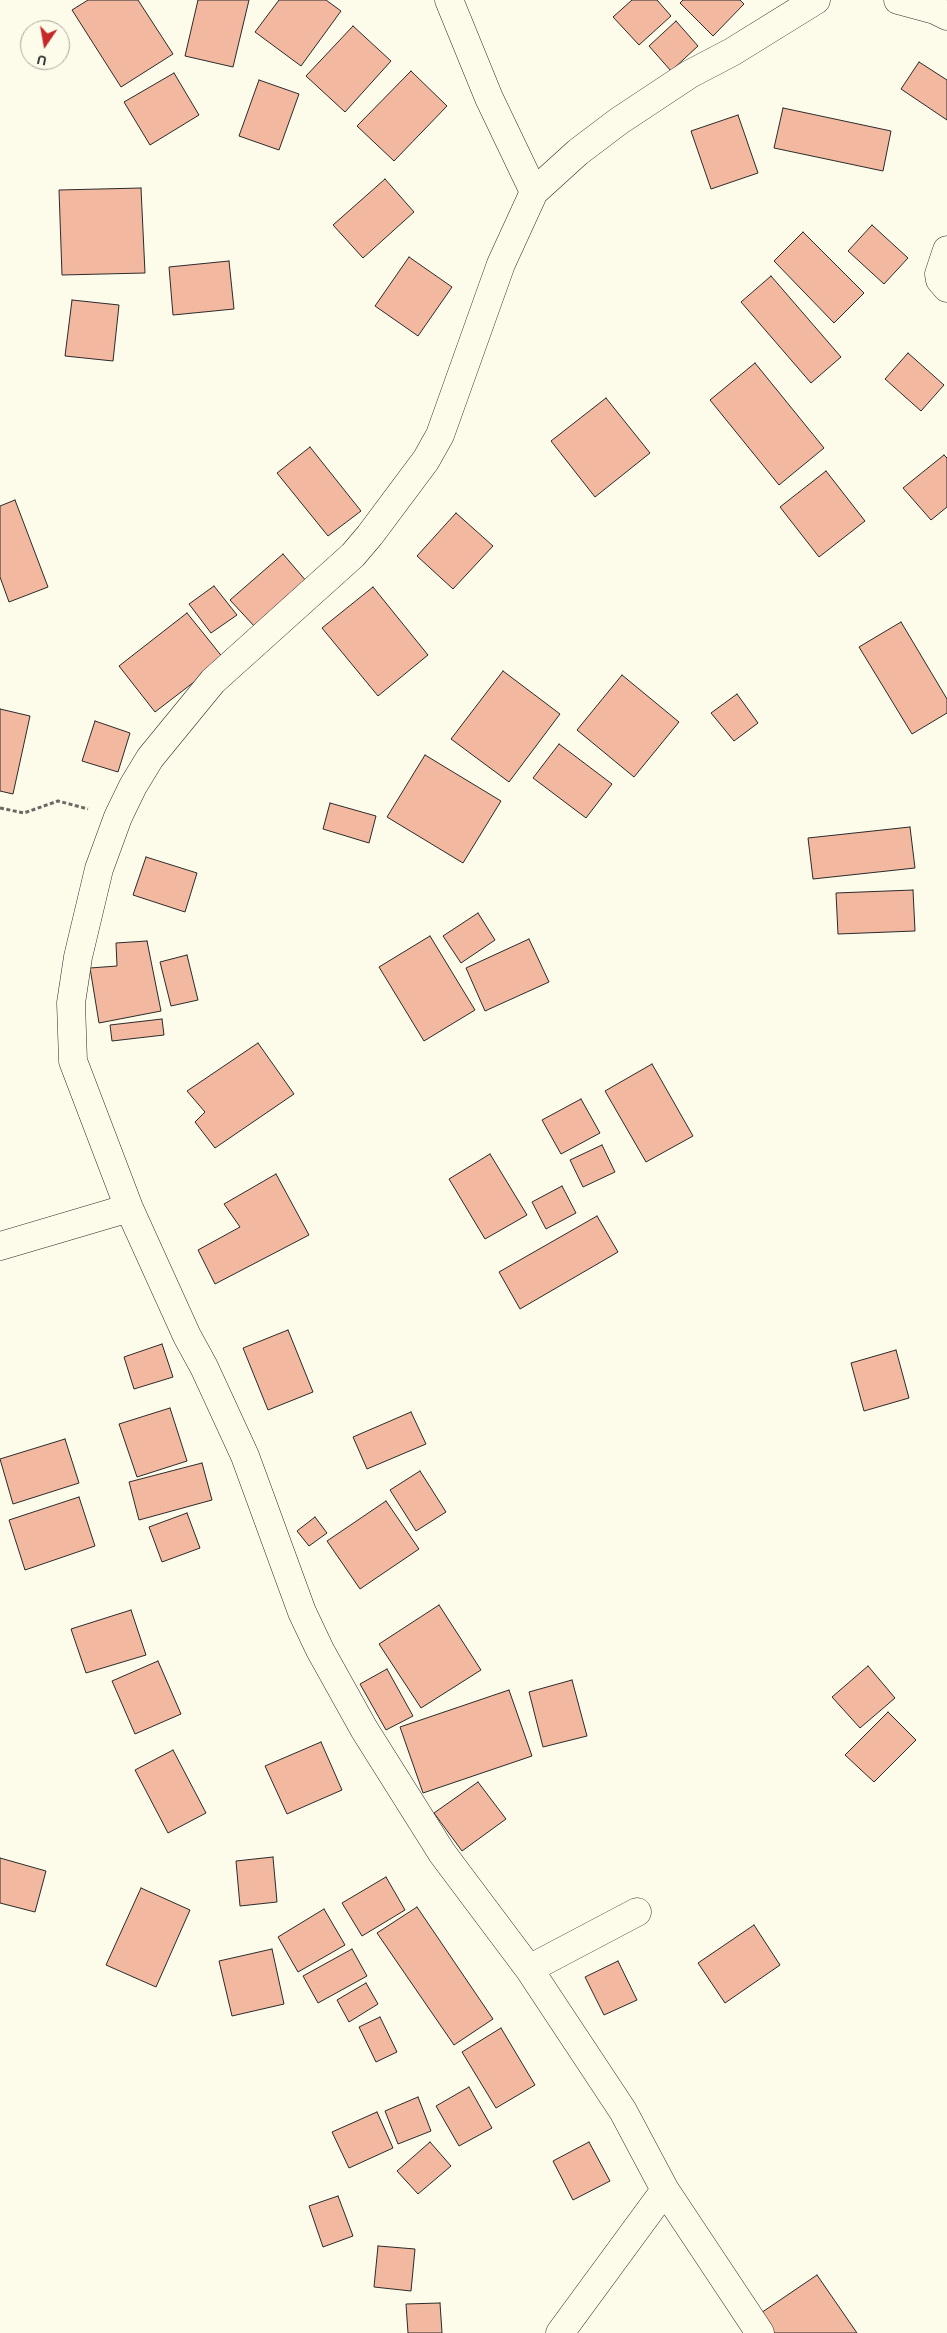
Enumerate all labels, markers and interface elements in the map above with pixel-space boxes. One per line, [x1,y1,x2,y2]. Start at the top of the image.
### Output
north arrow [20,20,70,70]
text: U [35,50,49,69]

